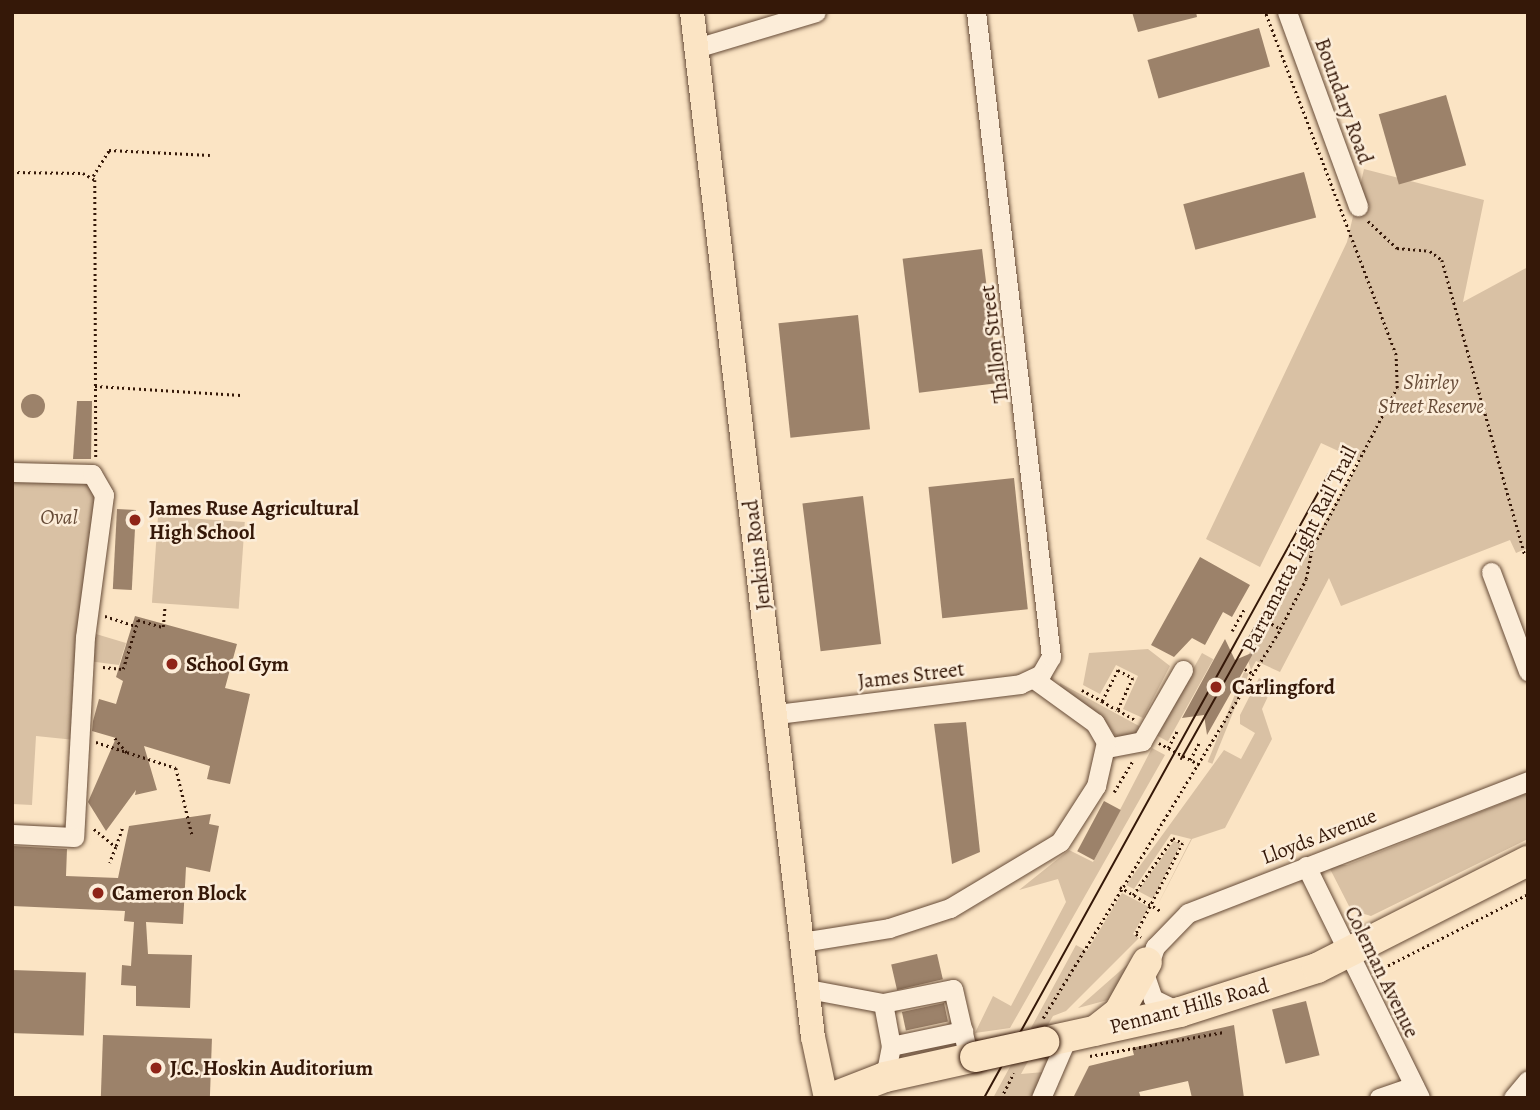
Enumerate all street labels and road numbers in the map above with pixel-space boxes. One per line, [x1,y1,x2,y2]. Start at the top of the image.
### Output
street label: Boundary Road [1310,35,1378,167]
street label: Thallon Street [974,284,1014,404]
street label: Parramatta Light Rail Trail [1236,442,1362,656]
street label: Jenkins Road [738,498,776,612]
street label: James Street [856,656,966,694]
street label: Lloyds Avenue [1258,802,1380,870]
street label: Coleman Avenue [1339,902,1425,1042]
street label: Pennant Hills Road [1107,973,1271,1039]

